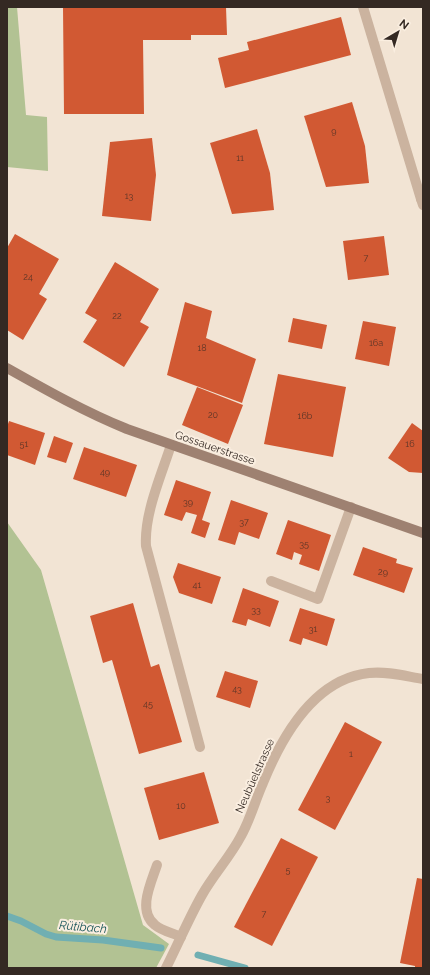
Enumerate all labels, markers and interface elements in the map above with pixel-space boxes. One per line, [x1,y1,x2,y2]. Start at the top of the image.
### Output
north arrow [378,12,418,52]
text: N [397,17,411,32]
house number: 9 [331,126,337,136]
house number: 11 [236,153,244,163]
house number: 13 [125,191,134,201]
house number: 7 [364,253,369,263]
house number: 24 [23,272,33,282]
house number: 22 [112,311,122,321]
house number: 16a [369,338,383,348]
house number: 18 [197,343,207,353]
house number: 20 [208,410,219,420]
house number: 16b [298,411,313,421]
street label: Gossauerstrasse [173,428,257,468]
house number: 51 [20,439,29,449]
house number: 16 [405,439,415,449]
house number: 49 [100,467,110,477]
house number: 39 [183,497,193,507]
house number: 37 [239,517,249,527]
house number: 35 [299,539,309,549]
house number: 29 [378,567,388,577]
house number: 41 [193,580,202,590]
house number: 33 [251,605,261,615]
house number: 31 [309,624,317,634]
house number: 43 [232,684,242,694]
house number: 45 [143,699,153,709]
street label: Neubüelstrasse [233,736,277,815]
house number: 1 [349,749,353,759]
house number: 3 [326,793,331,803]
house number: 10 [176,801,186,811]
house number: 5 [286,865,291,875]
house number: 7 [262,909,267,919]
water label: Rütibach [59,918,108,936]

